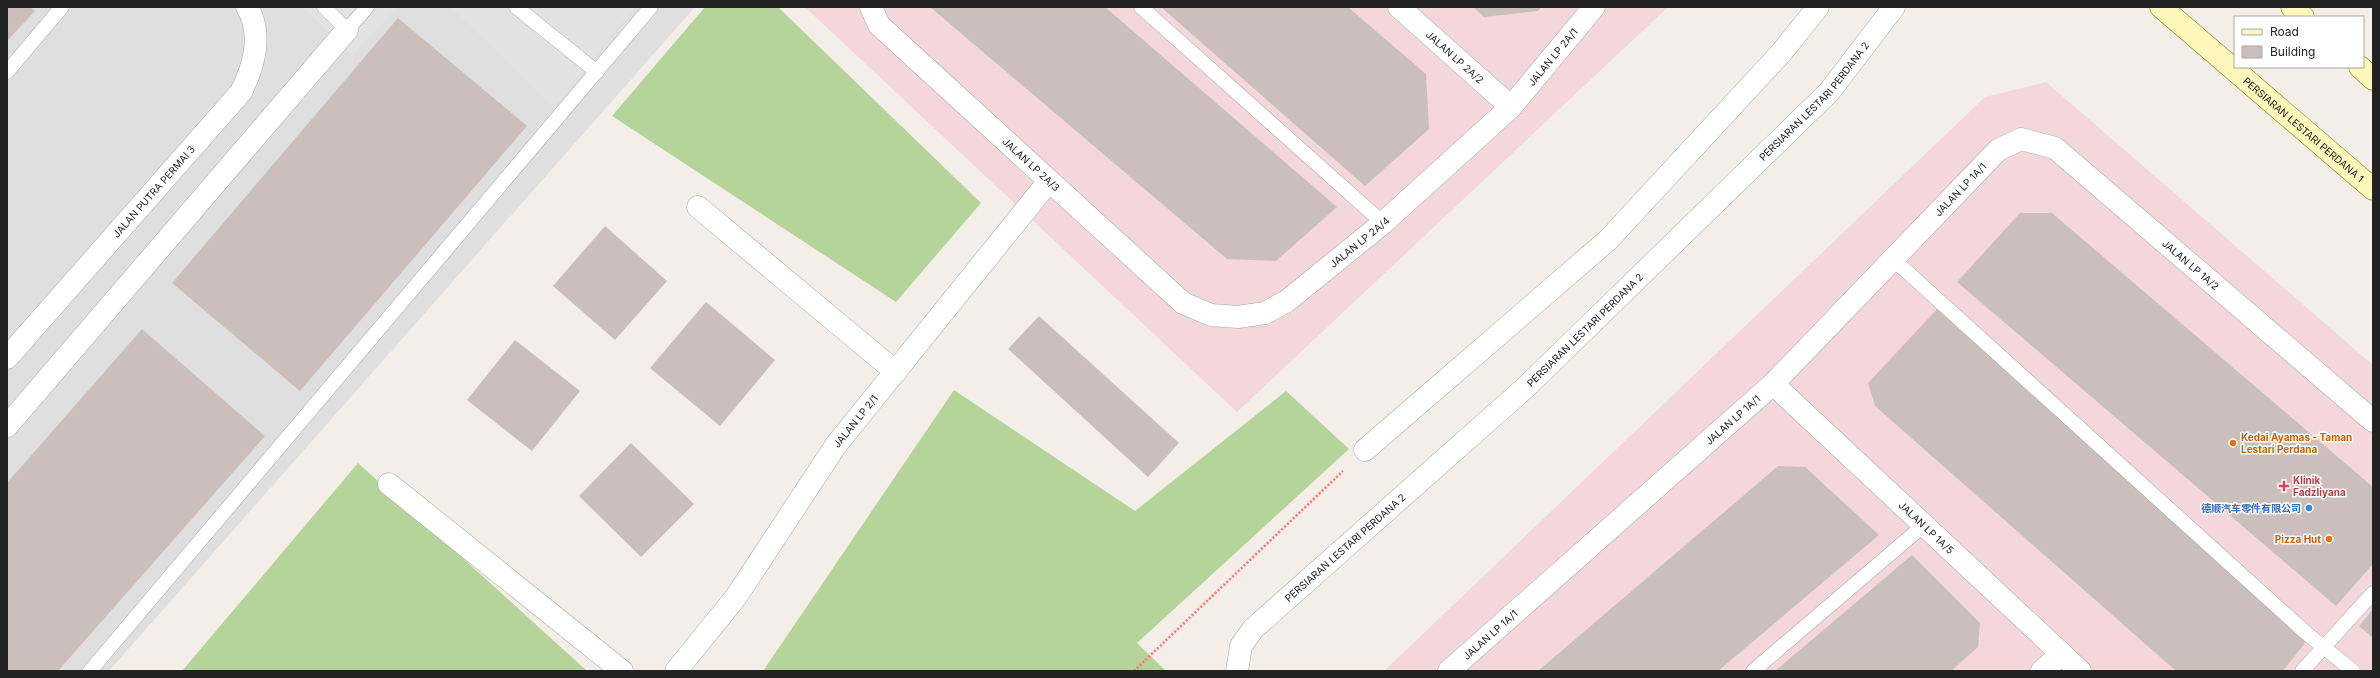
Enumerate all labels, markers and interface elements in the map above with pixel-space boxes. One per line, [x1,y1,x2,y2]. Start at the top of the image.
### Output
legend [2234,16,2364,68]
text: Road [2270,24,2299,39]
street label: JALAN LP 2A/1 [1525,26,1580,88]
street label: JALAN LP 2A/2 [1424,28,1486,86]
street label: PERSIARAN LESTARI PERDANA 2 [1756,39,1871,163]
text: Building [2270,44,2315,59]
street label: PERSIARAN LESTARI PERDANA 1 [2241,74,2366,185]
street label: JALAN LP 2A/3 [1000,135,1062,193]
street label: JALAN PUTRA PERMAI 3 [110,143,197,240]
street label: JALAN LP 1A/1 [1932,160,1989,218]
street label: JALAN LP 2A/4 [1327,214,1392,270]
street label: JALAN LP 1A/2 [2160,237,2222,292]
street label: PERSIARAN LESTARI PERDANA 2 [1524,271,1645,389]
street label: JALAN LP 2/1 [831,392,880,450]
street label: JALAN LP 1A/1 [1703,392,1763,447]
place label: Kedai Ayamas - Taman Lestari Perdana [2241,431,2352,455]
marker: Kedai Ayamas - Taman Lestari Perdana [2228,438,2238,448]
place label: Klinik Fadzliyana [2293,474,2346,499]
marker: Klinik Fadzliyana [2278,480,2290,492]
street label: PERSIARAN LESTARI PERDANA 2 [1282,491,1408,604]
street label: JALAN LP 1A/5 [1896,499,1956,556]
place label: 德顺汽车零件有限公司 [2201,502,2301,514]
marker: 德顺汽车零件有限公司 [2304,503,2314,513]
place label: Pizza Hut [2275,533,2321,545]
marker: Pizza Hut [2324,534,2334,544]
street label: JALAN LP 1A/1 [1460,607,1520,662]

